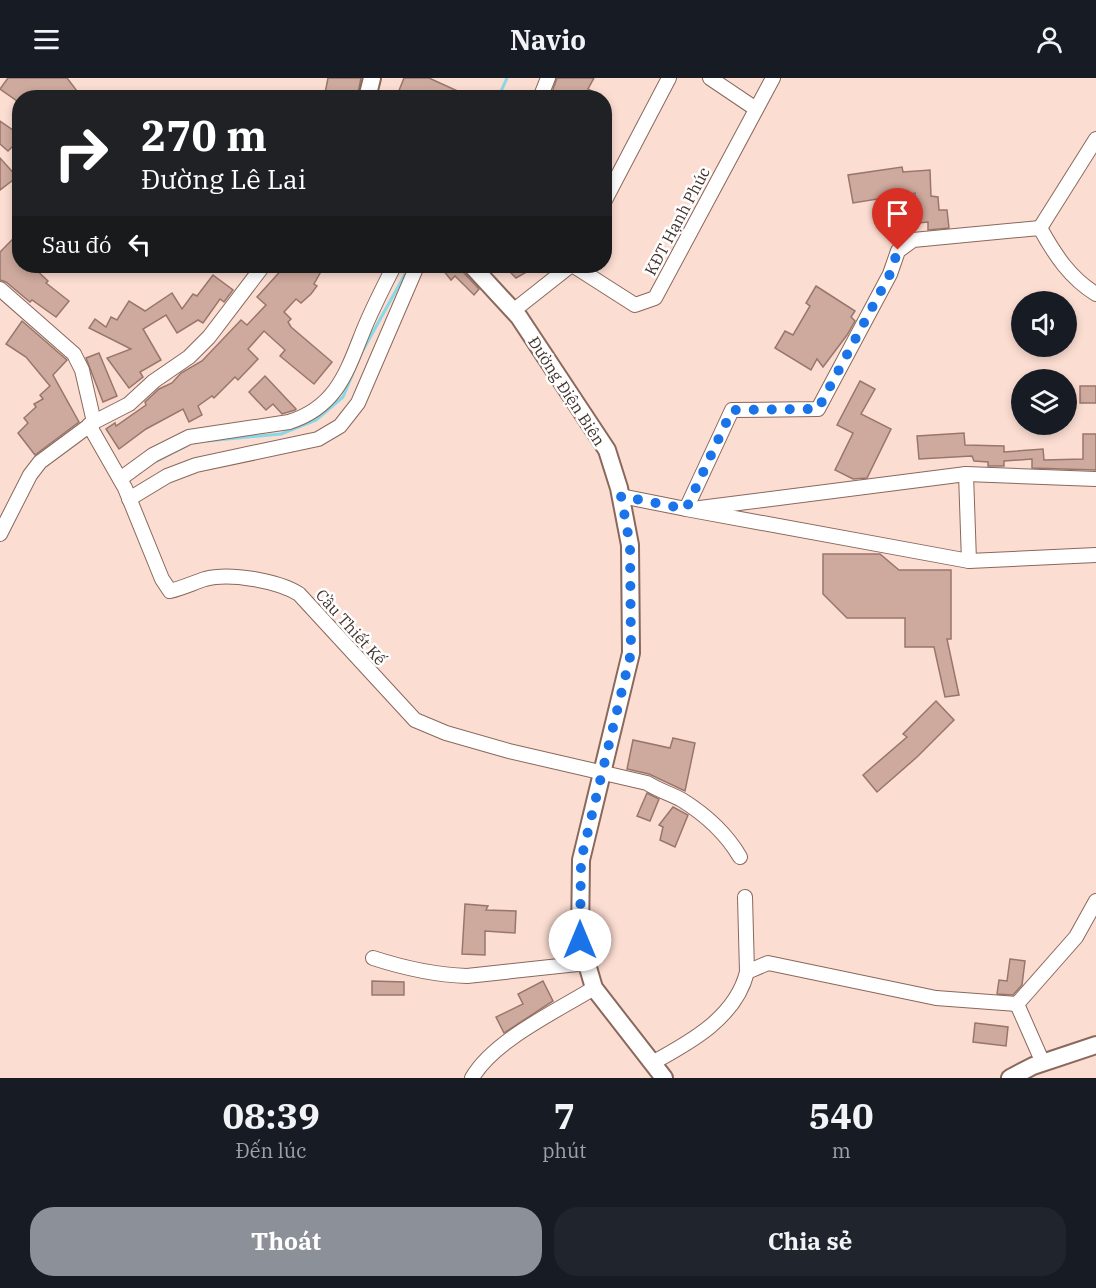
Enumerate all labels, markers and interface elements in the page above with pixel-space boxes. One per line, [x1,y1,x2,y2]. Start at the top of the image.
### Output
text: Navio [510,22,586,57]
icon: menu [30,23,63,56]
icon: person [1033,23,1066,56]
text: 270 m [141,108,267,163]
icon: right [42,114,120,192]
text: Đường Lê Lai [141,161,306,196]
street label: KĐT Hạnh Phúc [640,163,714,279]
pin [872,188,923,250]
icon: arrive [881,197,914,230]
icon: left [123,228,156,261]
text: Sau đó [42,230,111,259]
map controls [1011,291,1077,435]
button: sound [1011,291,1077,357]
street label: Đường Điện Biên [524,333,610,449]
button: layers [1011,369,1077,435]
street label: Cầu Thiết Kế [312,585,391,669]
position arrow [548,908,612,972]
text: 08:39 [222,1092,320,1139]
text: 7 [553,1092,575,1139]
text: 540 [809,1092,874,1139]
text: Đến lúc [236,1137,307,1164]
text: phút [542,1137,586,1164]
text: m [832,1137,851,1164]
button: Thoát [30,1207,542,1276]
button: Chia sẻ [554,1207,1066,1276]

